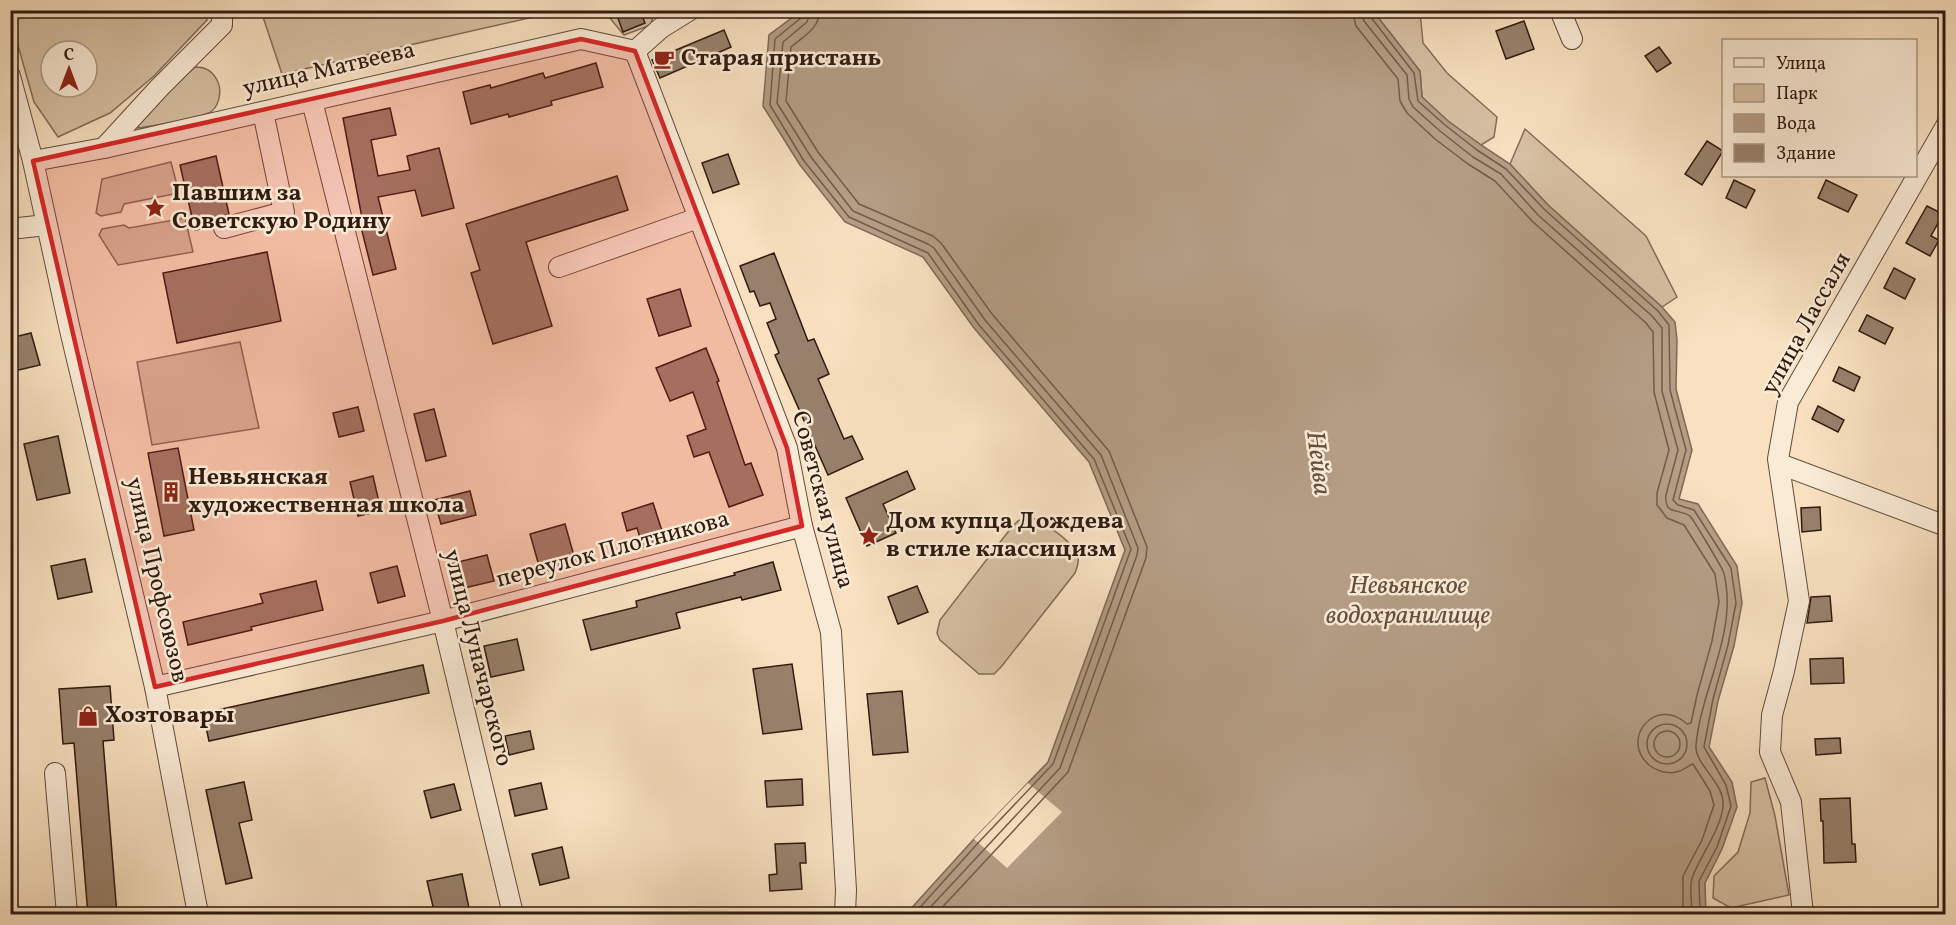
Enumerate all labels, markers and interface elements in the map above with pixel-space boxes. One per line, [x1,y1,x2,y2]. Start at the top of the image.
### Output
street label: улица Матвеева [239,34,419,106]
north arrow [39,39,99,99]
legend [1722,39,1917,177]
place label: Старая пристань [681,42,881,76]
text: С [64,45,74,67]
cafe icon: Старая пристань [652,47,676,71]
text: Улица [1776,52,1826,77]
text: Парк [1776,82,1818,107]
text: Вода [1776,112,1816,137]
text: Здание [1776,142,1836,167]
place label: Павшим за Советскую Родину [172,177,392,239]
place icon: Павшим за Советскую Родину [143,196,167,220]
street label: улица Лассаля [1754,246,1860,402]
street label: Советская улица [782,407,862,593]
water label: Нейва [1296,429,1340,497]
place label: Невьянская художественная школа [188,461,465,523]
street label: улица Профсоюзов [116,474,196,686]
building icon: Невьянская художественная школа [159,480,183,504]
street label: переулок Плотникова [493,503,733,597]
place label: Дом купца Дождева в стиле классицизм [886,505,1124,567]
place icon: Дом купца Дождева в стиле классицизм [857,524,881,548]
street label: улица Луначарского [434,546,520,770]
water label: Невьянское водохранилище [1326,568,1490,634]
place label: Хозтовары [105,699,234,733]
shop icon: Хозтовары [76,704,100,728]

